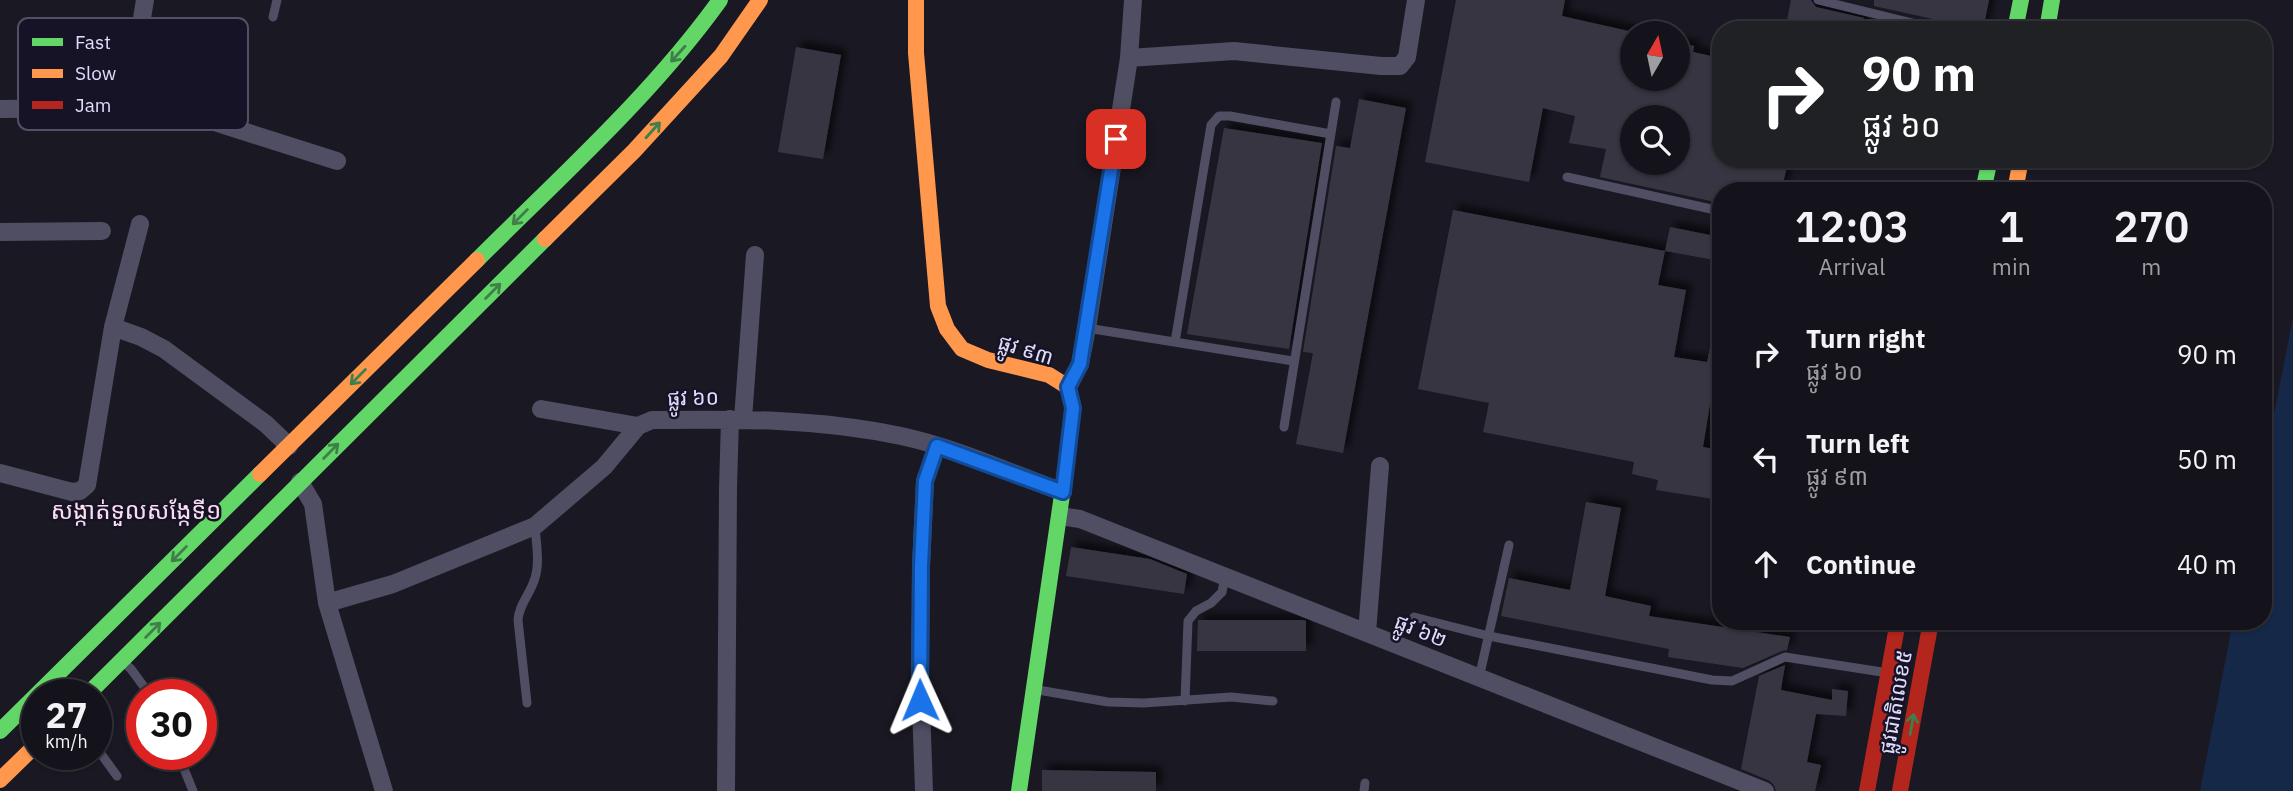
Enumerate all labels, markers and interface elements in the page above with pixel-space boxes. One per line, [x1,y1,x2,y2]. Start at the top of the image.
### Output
legend [18,18,248,130]
north arrow [1620,21,1690,91]
map controls [1620,21,1690,175]
text: Fast [75,30,111,54]
text: 90 m [1862,41,1976,104]
one-way arrow [670,45,686,63]
icon: right [1747,49,1838,140]
text: Slow [75,61,116,85]
text: Jam [75,93,111,117]
text: ផ្លូវ ៦០ [1862,104,1941,146]
button: search [1620,105,1690,175]
pin [1086,109,1146,169]
icon: arrive [1097,120,1135,158]
one-way arrow [645,122,662,139]
text: 12:03 [1795,199,1909,254]
text: 1 [1999,199,2024,254]
text: 270 [2114,199,2189,254]
one-way arrow [512,209,529,226]
text: Arrival [1818,251,1885,281]
text: min [1992,251,2031,281]
text: m [2141,251,2161,281]
one-way arrow [484,283,501,300]
text: Turn right [1806,321,1925,355]
street label: ផ្លូវ ៩៣ [993,327,1057,377]
icon: right [1747,335,1785,373]
text: 90 m [2177,337,2237,371]
text: ផ្លូវ ៦០ [1806,356,1863,386]
one-way arrow [350,368,367,385]
street label: ផ្លូវ ៦០ [667,383,719,418]
text: Turn left [1806,426,1909,460]
icon: left [1747,440,1785,478]
text: 50 m [2177,442,2237,476]
one-way arrow [323,443,340,460]
text: ផ្លូវ ៩៣ [1806,461,1868,491]
district label: សង្កាត់ទួលសង្កែទី១ [51,494,221,526]
icon: ahead [1747,545,1785,583]
one-way arrow [171,546,188,563]
text: Continue [1806,547,1916,581]
text: 40 m [2177,547,2237,581]
street label: ផ្លូវ ៦២ [1388,607,1451,659]
one-way arrow [145,621,162,638]
street label: ផ្លូវជាតិលេខ៥ [1872,648,1924,757]
position arrow [883,663,957,737]
speed limit sign: 30 [126,679,217,770]
text: 27 [45,692,88,738]
one-way arrow [1906,713,1919,736]
text: km/h [45,730,88,753]

